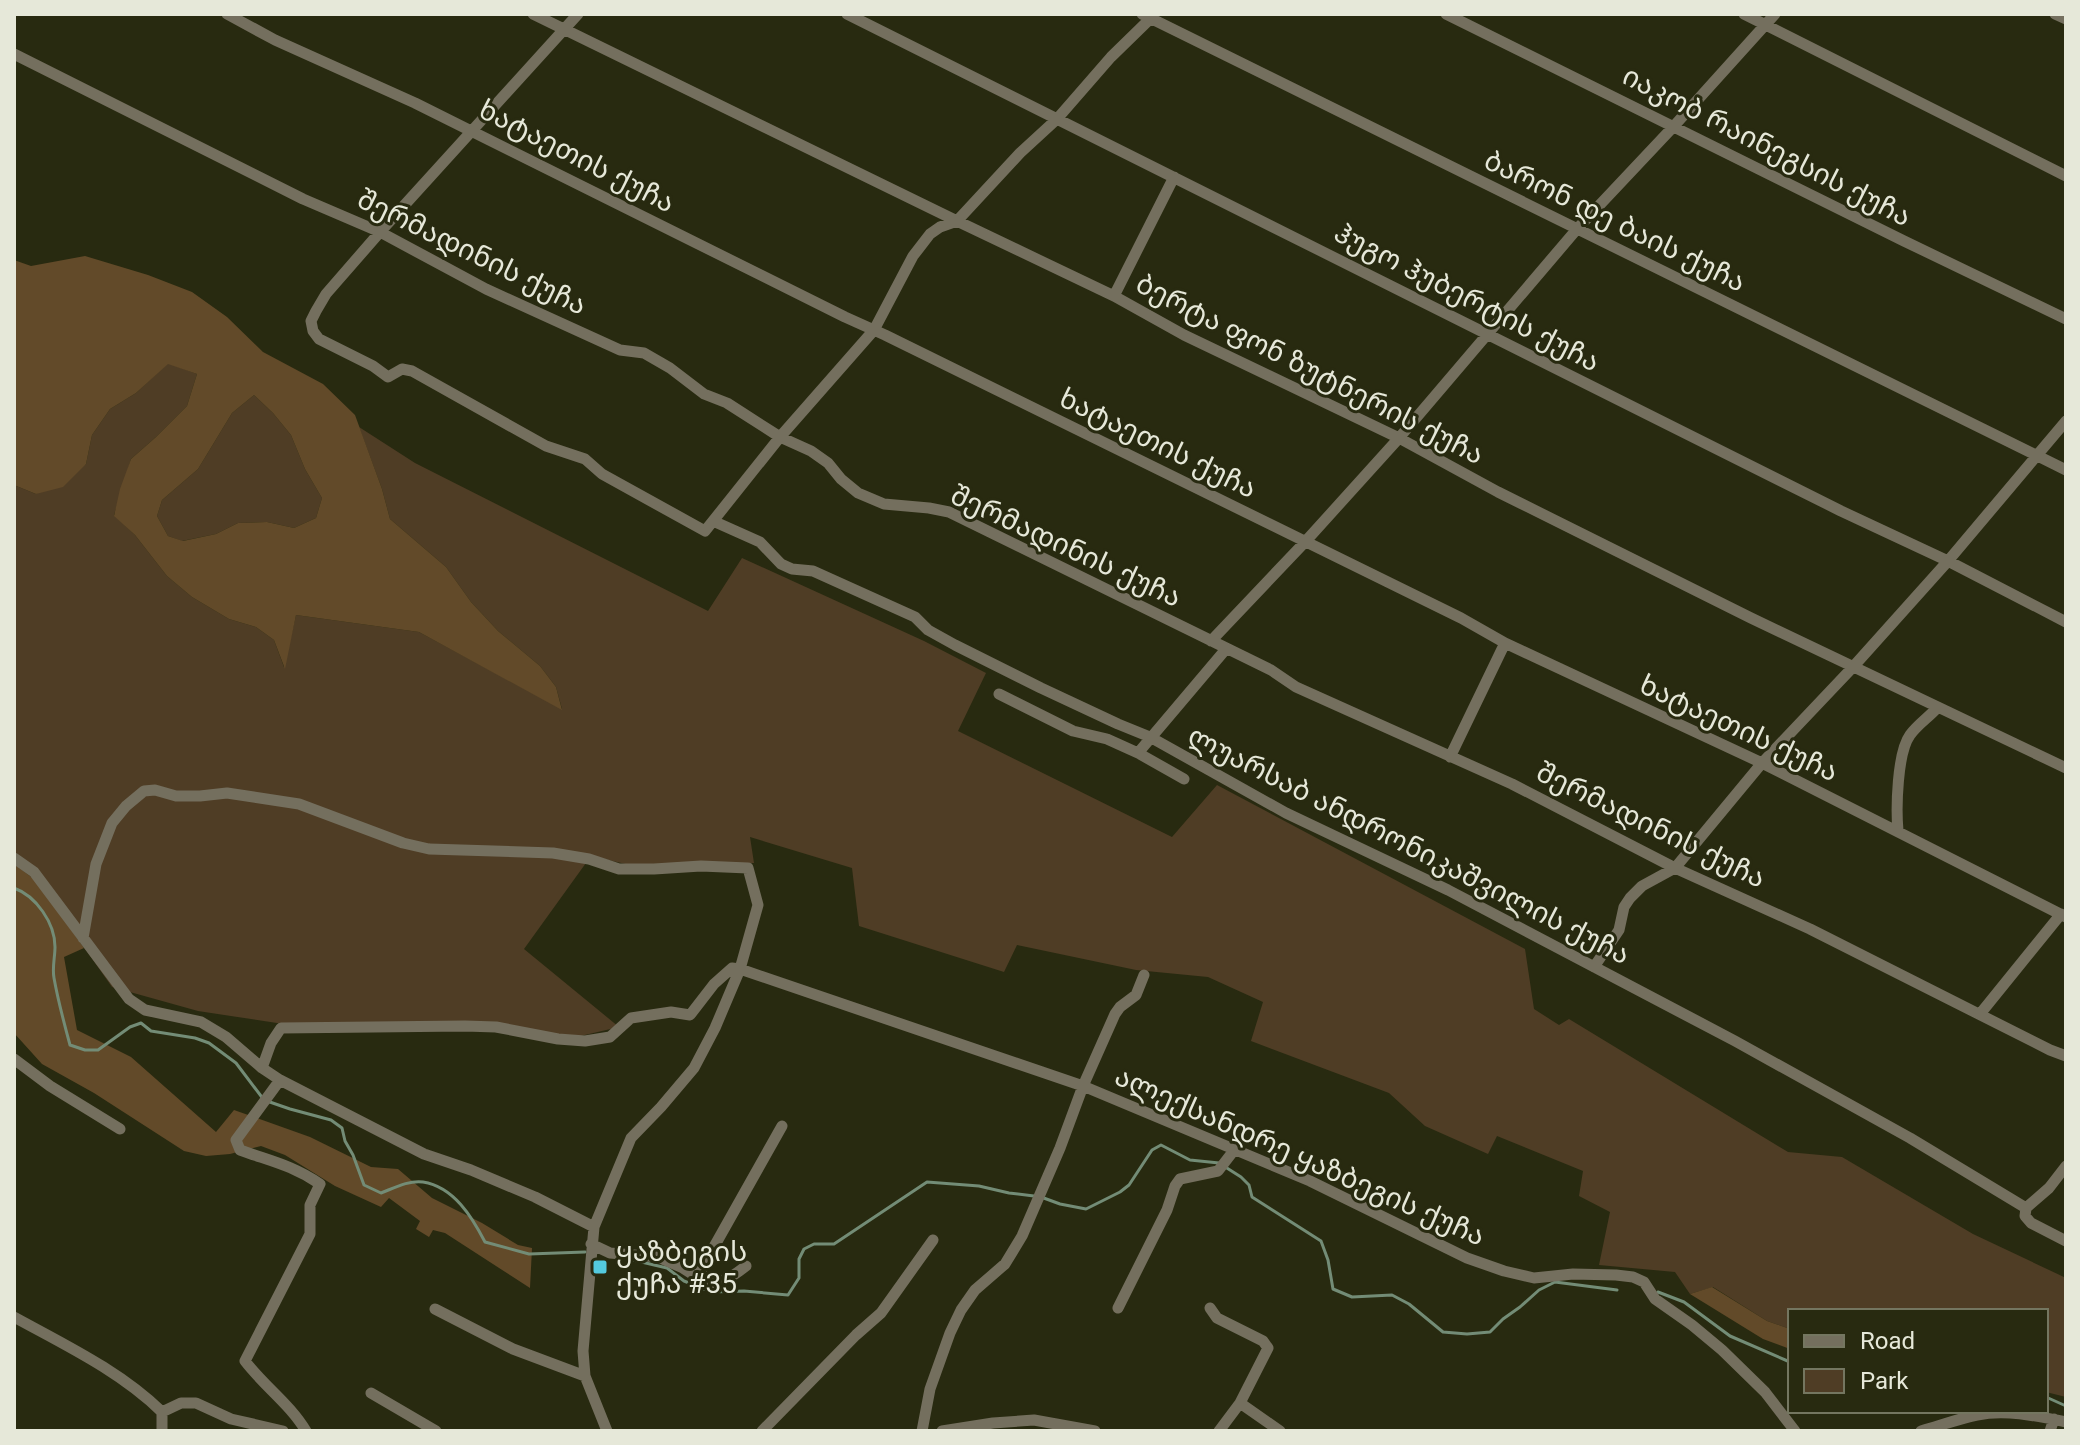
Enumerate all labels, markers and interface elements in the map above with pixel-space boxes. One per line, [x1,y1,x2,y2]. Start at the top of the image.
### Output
street label: იაკობ რაინეგსის ქუჩა [1617,59,1917,233]
street label: ხატაეთის ქუჩა [474,92,680,220]
street label: ბარონ დე ბაის ქუჩა [1479,143,1751,299]
street label: შერმადინის ქუჩა [352,182,592,322]
street label: ჰუგო ჰუბერტის ქუჩა [1329,216,1605,378]
street label: ბერტა ფონ ზუტნერის ქუჩა [1131,267,1489,471]
street label: ხატაეთის ქუჩა [1054,381,1262,505]
street label: შერმადინის ქუჩა [945,478,1187,614]
street label: ხატაეთის ქუჩა [1635,668,1843,788]
street label: ლუარსაბ ანდრონიკაშვილის ქუჩა [1183,719,1635,971]
street label: შერმადინის ქუჩა [1531,755,1771,895]
street label: ალექსანდრე ყაზბეგის ქუჩა [1110,1059,1490,1253]
place label: ყაზბეგის ქუჩა #35 [616,1235,747,1300]
marker: ყაზბეგის ქუჩა #35 [591,1258,609,1276]
legend [1788,1309,2048,1413]
text: Road [1860,1327,1915,1355]
text: Park [1860,1367,1909,1395]

